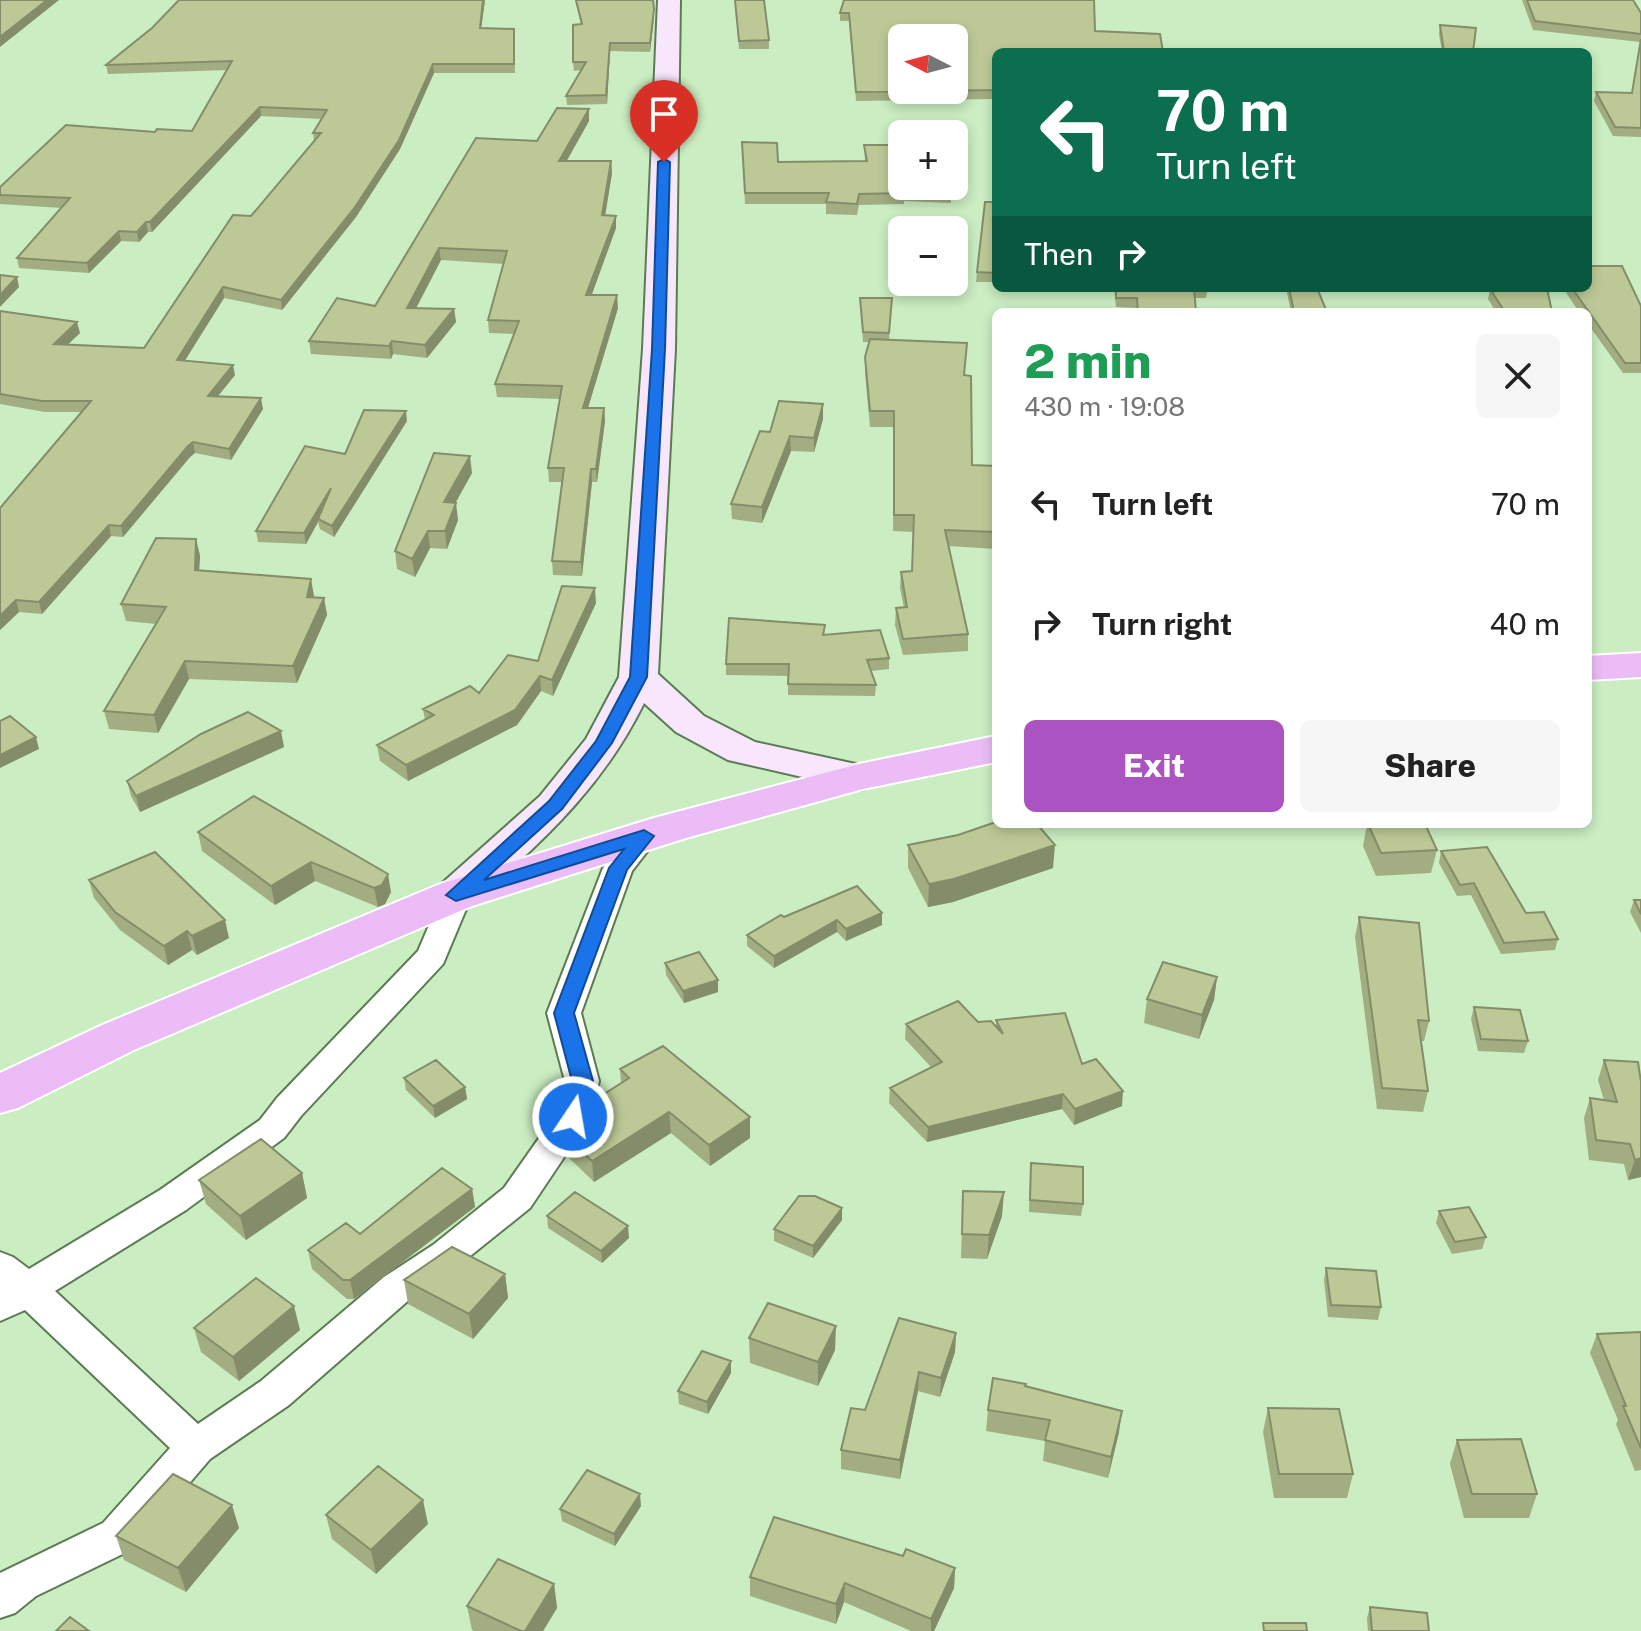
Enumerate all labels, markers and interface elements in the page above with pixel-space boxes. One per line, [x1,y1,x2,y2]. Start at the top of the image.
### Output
north arrow [888,24,968,104]
map controls [888,24,968,296]
text: 70 m [1156,78,1289,144]
pin [630,80,698,162]
icon: left [1024,80,1128,184]
icon: arrive [642,92,686,136]
button: + [888,120,968,200]
text: Turn left [1156,145,1297,187]
button: − [888,216,968,296]
icon: right [1109,232,1153,276]
text: Then [1024,236,1093,272]
text: 2 min [1024,332,1152,389]
button: close [1476,334,1560,418]
text: 430 m · 19:08 [1024,391,1185,422]
icon: left [1024,482,1068,526]
text: Turn left [1092,486,1213,522]
text: 70 m [1491,486,1560,522]
icon: right [1024,602,1068,646]
text: Turn right [1092,606,1232,642]
text: 40 m [1490,606,1560,642]
button: Exit [1024,720,1284,812]
button: Share [1300,720,1560,812]
position arrow [531,1075,615,1159]

